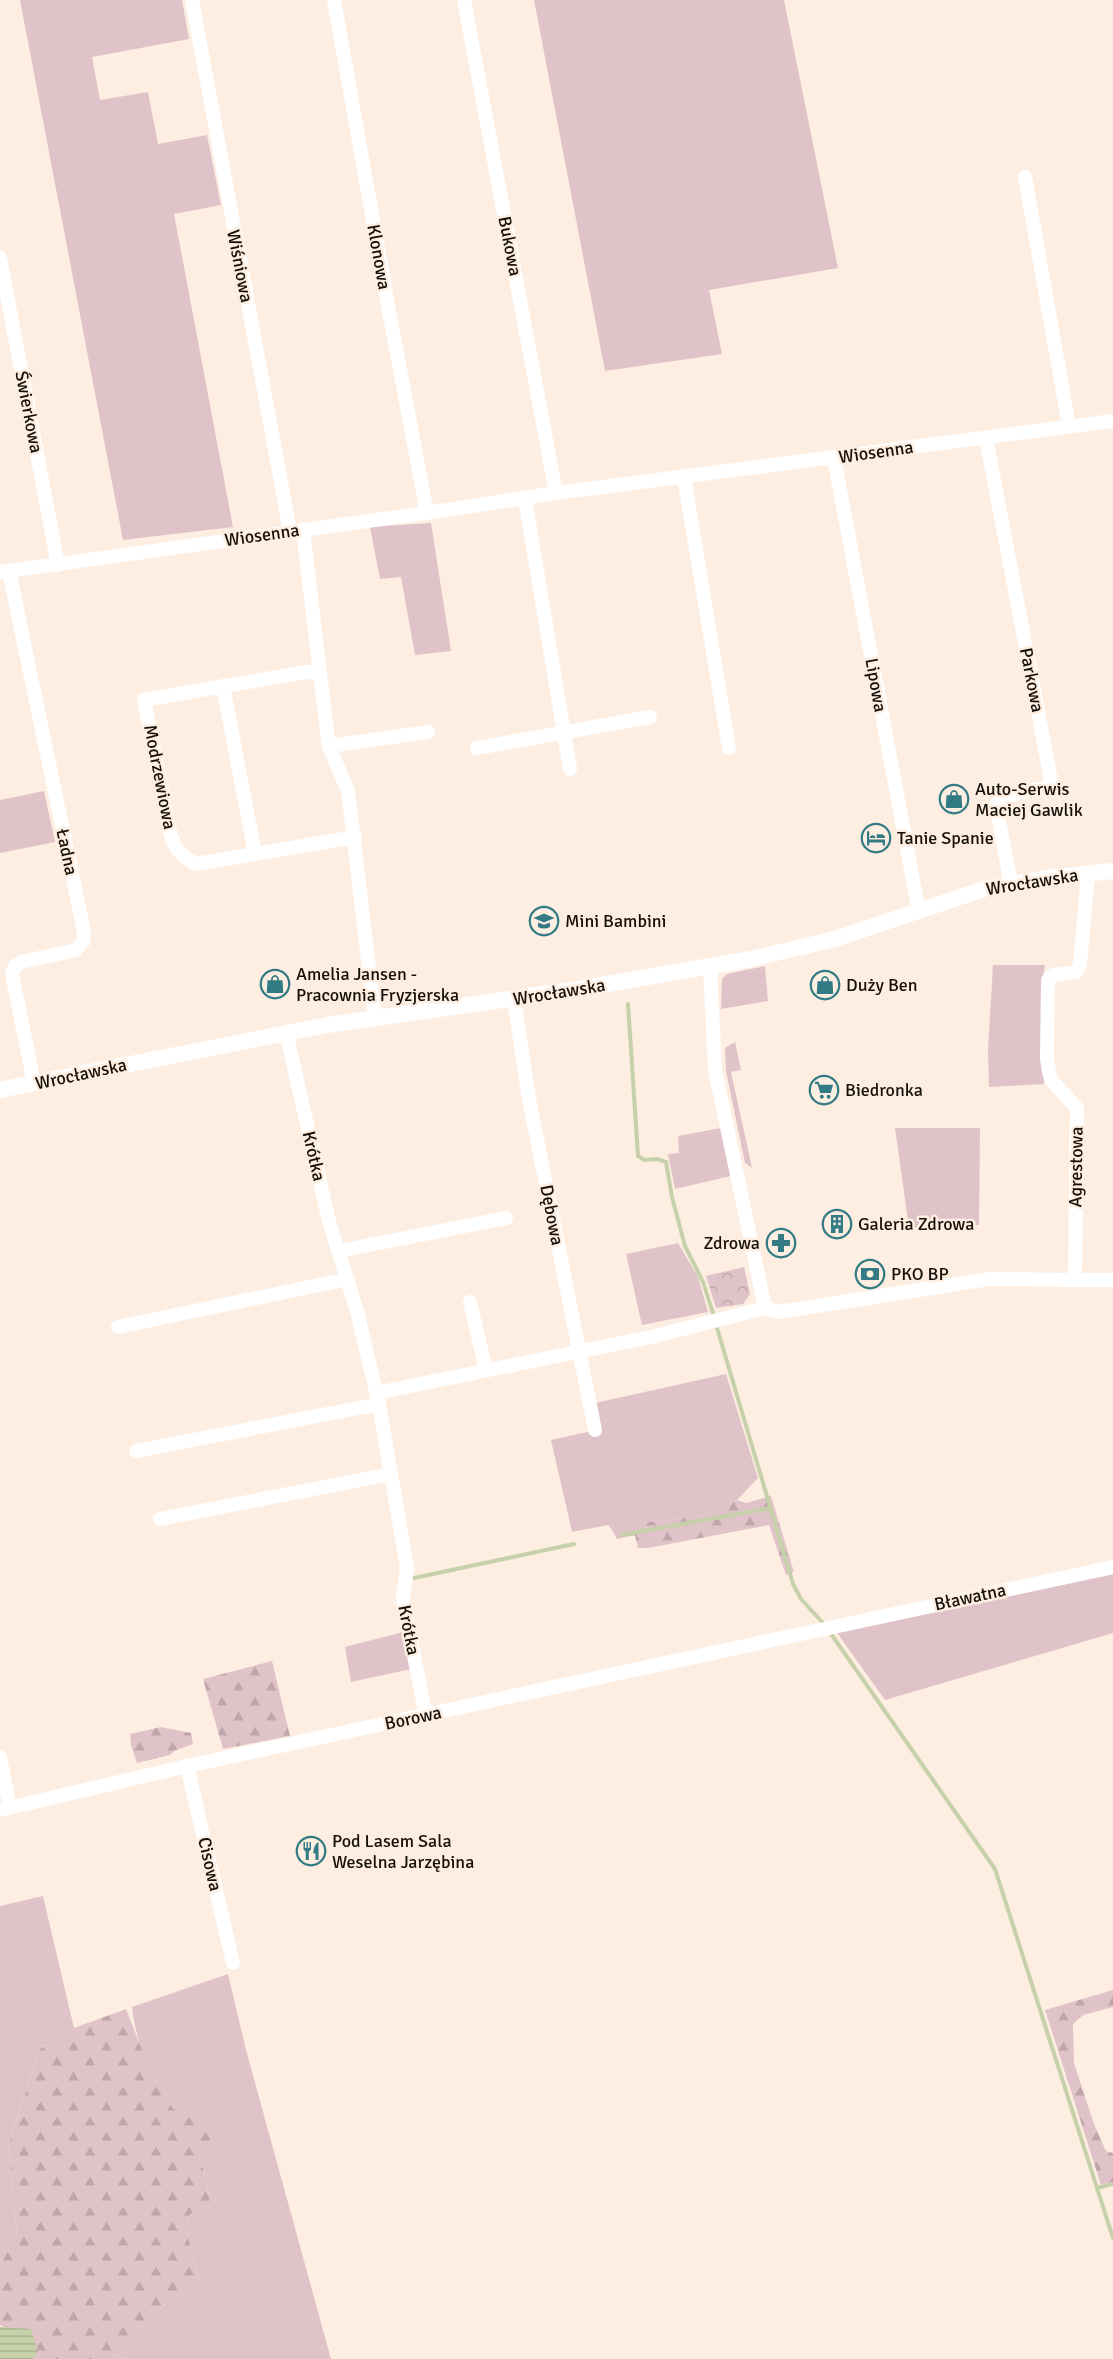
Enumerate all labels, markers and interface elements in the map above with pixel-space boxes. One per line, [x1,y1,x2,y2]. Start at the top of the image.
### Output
street label: Bukowa [493,214,527,278]
street label: Klonowa [362,223,396,291]
street label: Wiśniowa [222,228,258,304]
street label: Świerkowa [10,369,48,455]
street label: Wiosenna [837,436,915,468]
street label: Wiosenna [223,519,301,551]
street label: Parkowa [1015,646,1049,714]
street label: Lipowa [860,656,892,714]
street label: Modrzewiowa [139,723,181,831]
place label: Auto-Serwis Maciej Gawlik [975,778,1083,821]
shop icon: Auto-Serwis Maciej Gawlik [938,783,970,815]
hotel icon: Tanie Spanie [860,822,892,854]
street label: Ładna [51,827,83,877]
place label: Tanie Spanie [897,827,994,849]
street label: Wrocławska [984,864,1080,900]
school or university icon: Mini Bambini [528,905,560,937]
place label: Mini Bambini [565,910,667,932]
place label: Amelia Jansen - Pracownia Fryzjerska [296,963,459,1006]
shop icon: Amelia Jansen - Pracownia Fryzjerska [259,968,291,1000]
shop icon: Duży Ben [809,969,841,1001]
street label: Wrocławska [511,974,607,1010]
place label: Duży Ben [846,974,918,996]
street label: Wrocławska [33,1054,129,1094]
supermarket icon: Biedronka [808,1074,840,1106]
place label: Biedronka [845,1079,923,1101]
street label: Agrestowa [1064,1126,1088,1208]
street label: Krótka [298,1129,330,1183]
street label: Dębowa [535,1183,569,1247]
building icon: Galeria Zdrowa [821,1208,853,1240]
place label: Galeria Zdrowa [858,1213,974,1235]
pharmacy icon: Zdrowa [765,1227,797,1259]
place label: Zdrowa [703,1232,760,1254]
bank icon: PKO BP [854,1258,886,1290]
place label: PKO BP [891,1263,949,1285]
street label: Bławatna [932,1579,1008,1615]
street label: Krótka [393,1603,425,1657]
street label: Borowa [383,1701,443,1735]
place label: Pod Lasem Sala Weselna Jarzębina [332,1830,474,1873]
street label: Cisowa [193,1835,227,1893]
restaurant icon: Pod Lasem Sala Weselna Jarzębina [295,1835,327,1867]

